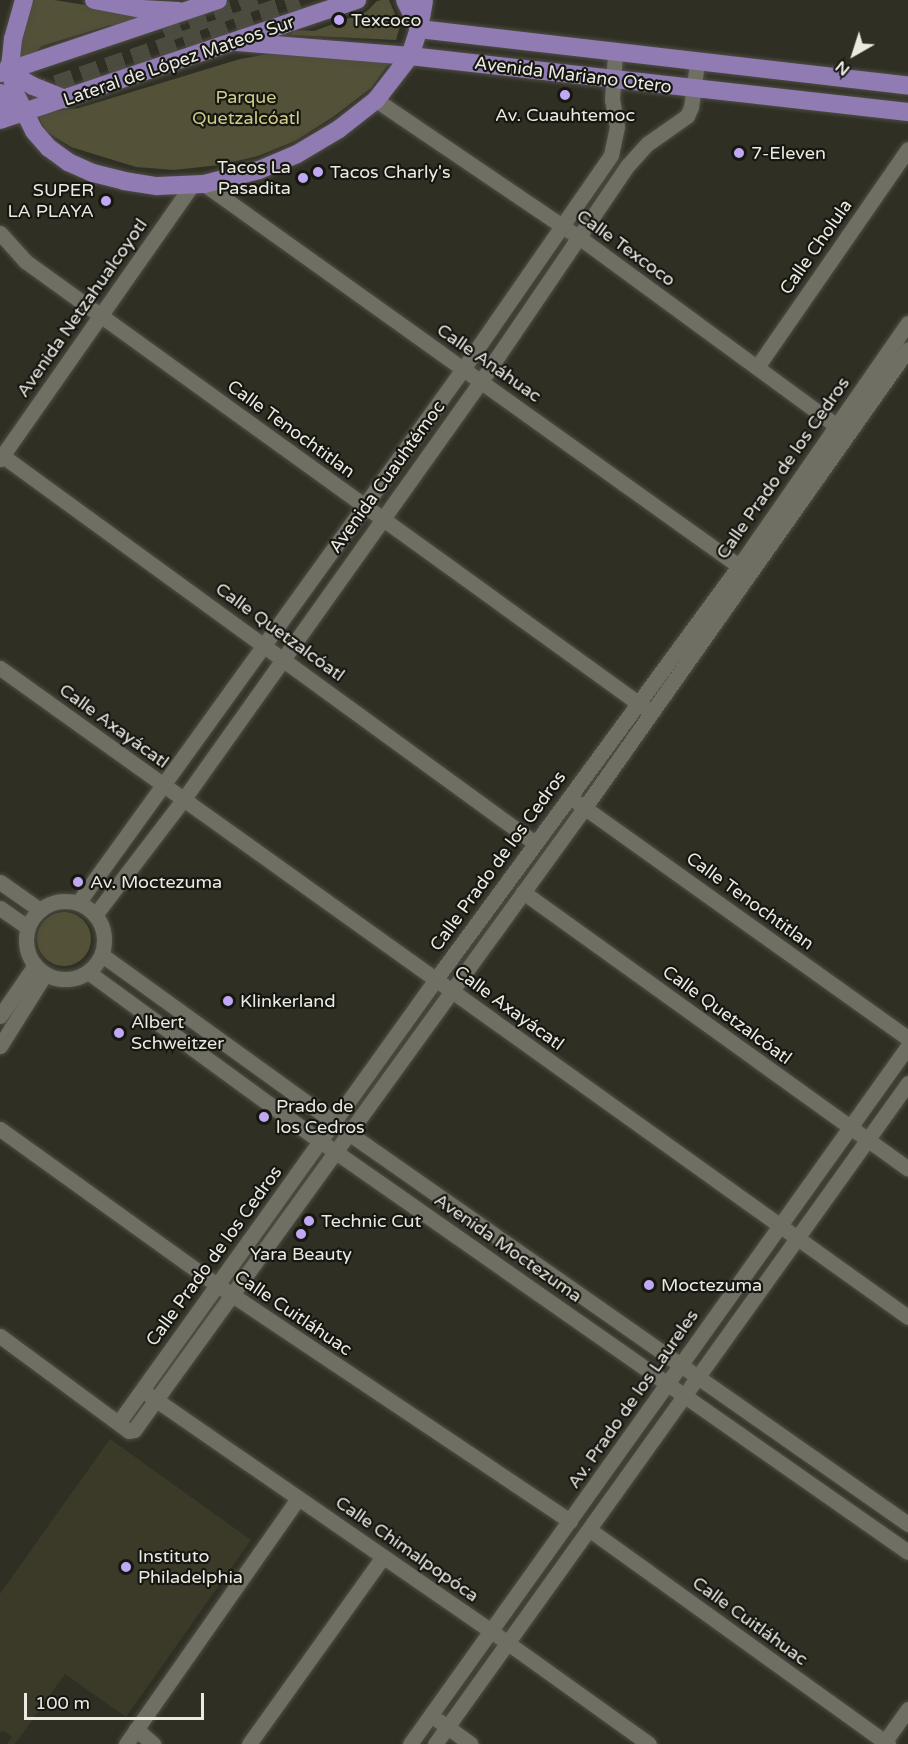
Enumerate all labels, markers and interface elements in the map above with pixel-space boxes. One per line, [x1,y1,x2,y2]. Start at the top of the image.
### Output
place label: Texcoco [351,9,421,31]
street label: Lateral de López Mateos Sur [60,11,298,111]
marker: Texcoco [332,13,346,27]
north arrow [824,24,884,84]
street label: Avenida Mariano Otero [473,52,673,98]
text: N [831,56,854,80]
park label: Parque Quetzalcóatl [192,87,300,130]
marker: Av. Cuauhtemoc [558,88,572,102]
place label: Av. Cuauhtemoc [495,104,635,126]
place label: 7-Eleven [751,142,826,164]
marker: 7-Eleven [732,146,746,160]
place label: Tacos La Pasadita [217,157,291,200]
place label: Tacos Charly's [330,161,451,183]
marker: Tacos Charly's [311,165,325,179]
marker: Tacos La Pasadita [296,171,310,185]
place label: SUPER LA PLAYA [8,180,94,222]
marker: SUPER LA PLAYA [99,194,113,208]
street label: Calle Cholula [775,195,857,299]
street label: Calle Texcoco [572,205,680,291]
street label: Avenida Netzahualcoyotl [12,215,152,401]
street label: Calle Anáhuac [433,319,545,407]
street label: Calle Prado de los Cedros [712,373,854,563]
street label: Calle Tenochtitlan [223,375,359,483]
street label: Avenida Cuauhtémoc [324,397,450,557]
street label: Calle Quetzalcóatl [211,578,349,686]
street label: Calle Axayácatl [55,679,173,773]
street label: Calle Prado de los Cedros [425,767,571,955]
street label: Calle Tenochtitlan [682,847,818,955]
place label: Av. Moctezuma [90,871,222,893]
marker: Av. Moctezuma [71,875,85,889]
street label: Calle Axayácatl [450,961,568,1055]
street label: Calle Quetzalcóatl [658,961,796,1069]
place label: Klinkerland [240,990,336,1012]
marker: Klinkerland [221,994,235,1008]
place label: Albert Schweitzer [131,1012,224,1054]
marker: Albert Schweitzer [112,1026,126,1040]
place label: Prado de los Cedros [276,1096,365,1138]
marker: Prado de los Cedros [257,1110,271,1124]
street label: Calle Prado de los Cedros [141,1162,287,1350]
street label: Avenida Moctezuma [430,1189,586,1307]
place label: Technic Cut [321,1210,421,1232]
marker: Technic Cut [302,1214,316,1228]
marker: Yara Beauty [294,1227,308,1241]
place label: Yara Beauty [250,1243,352,1265]
street label: Calle Cuitláhuac [230,1266,356,1360]
place label: Moctezuma [661,1274,762,1296]
marker: Moctezuma [642,1278,656,1292]
street label: Av. Prado de los Laureles [563,1305,703,1493]
street label: Calle Chimalpopóca [331,1491,483,1607]
place label: Instituto Philadelphia [138,1546,243,1588]
marker: Instituto Philadelphia [119,1560,133,1574]
street label: Calle Cuitláhuac [688,1572,812,1670]
scale bar [27,1681,207,1719]
text: 100 m [35,1692,90,1714]

